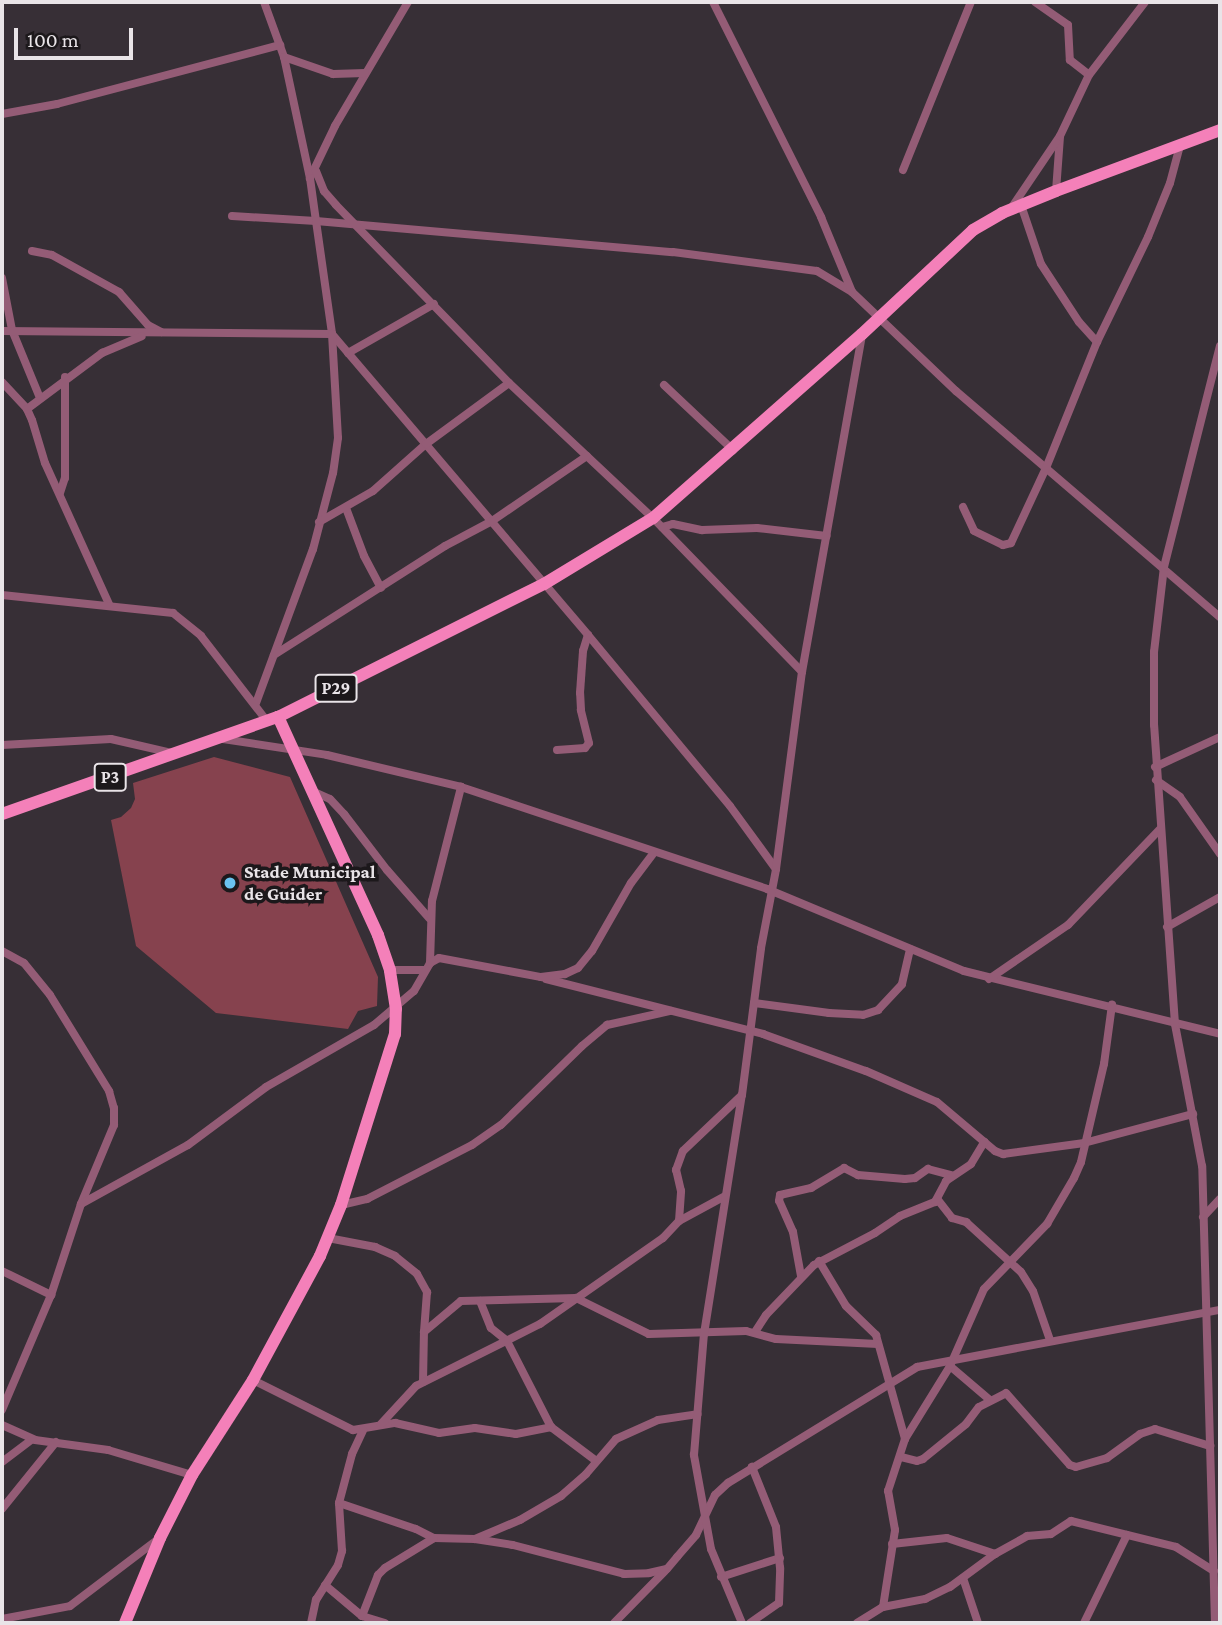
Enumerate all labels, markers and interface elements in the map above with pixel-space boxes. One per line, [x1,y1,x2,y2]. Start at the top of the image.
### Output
scale bar [18,14,136,58]
text: 100 m [27,28,79,52]
road number: P29 [313,674,359,702]
road number: P3 [92,762,128,792]
place label: Stade Municipal de Guider [244,861,375,905]
marker: Stade Municipal de Guider [222,875,238,891]

